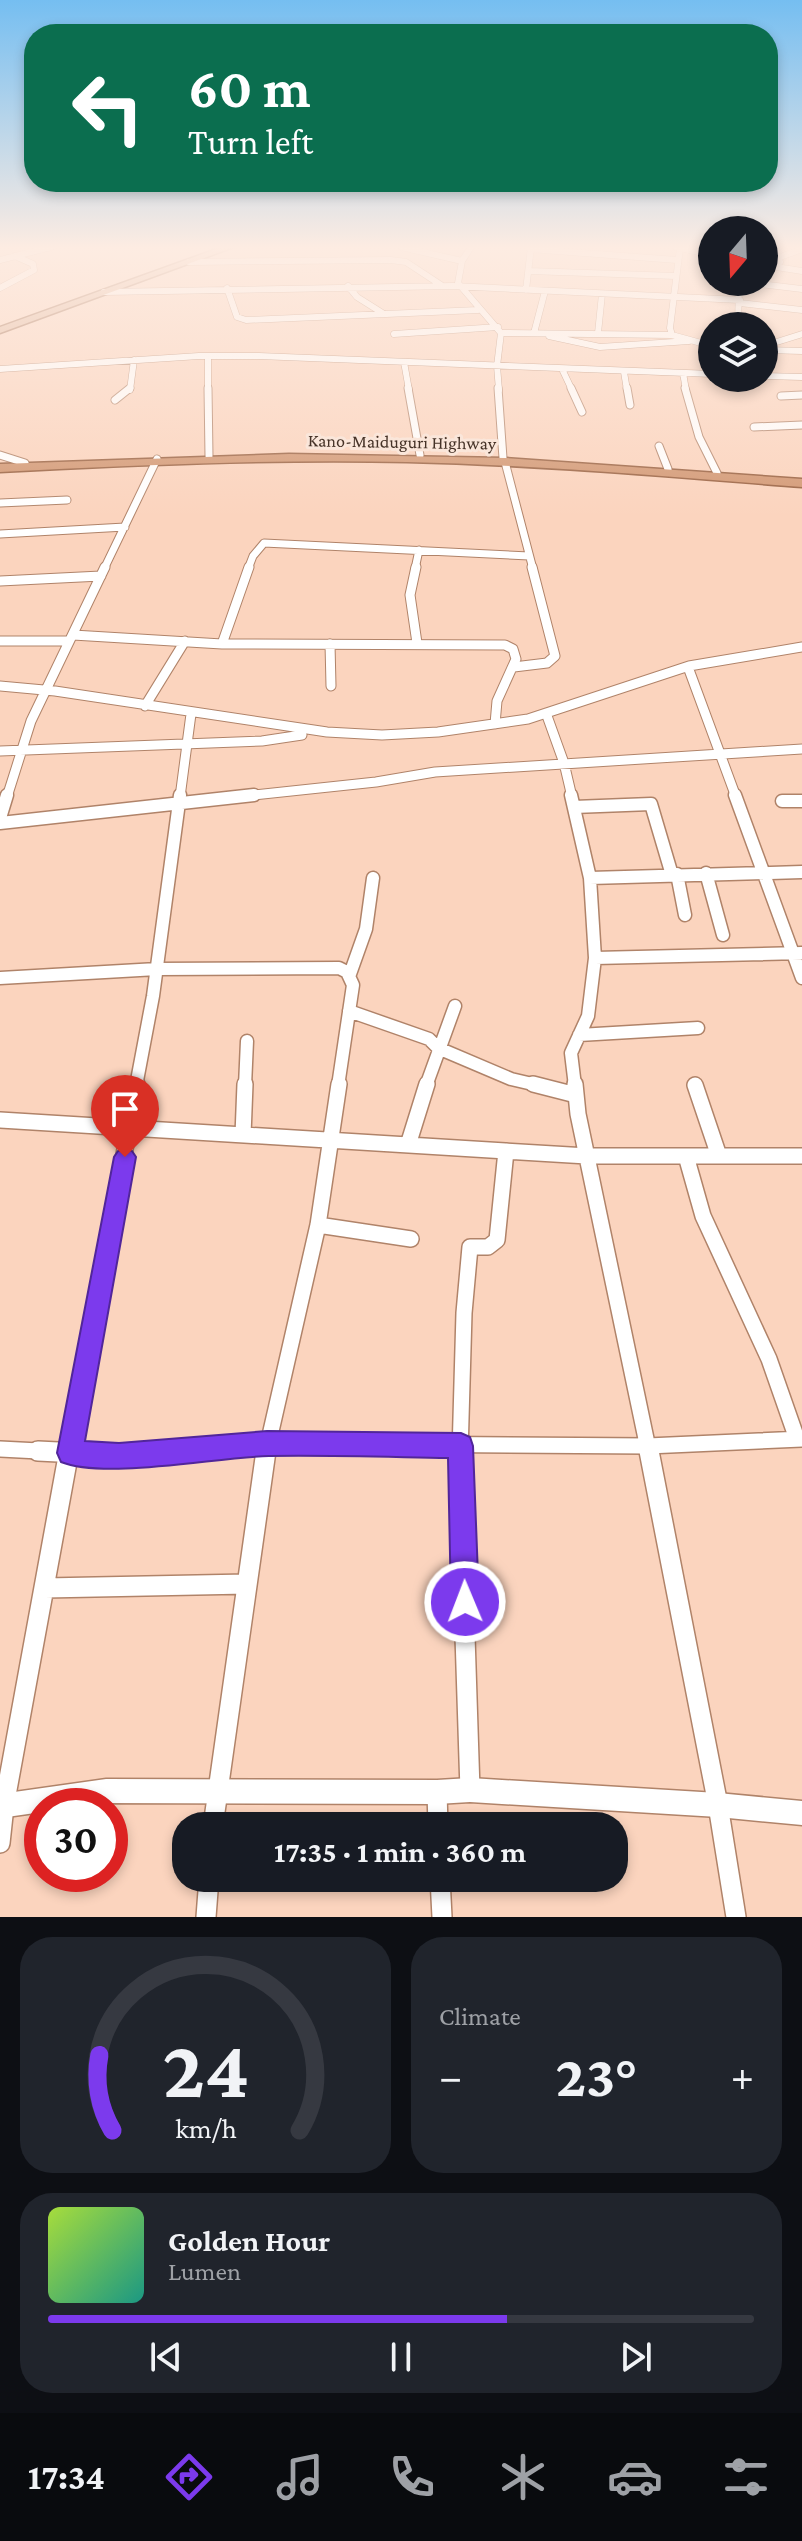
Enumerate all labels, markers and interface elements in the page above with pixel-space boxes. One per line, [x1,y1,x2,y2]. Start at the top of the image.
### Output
icon: left [56,56,160,160]
text: 60 m [188,57,311,119]
text: Turn left [188,122,313,162]
north arrow [698,216,778,296]
map controls [698,216,778,392]
button: layers [698,312,778,392]
street label: Kano-Maiduguri Highway [308,430,497,454]
pin [91,1075,159,1157]
icon: arrive [103,1087,147,1131]
position arrow [423,1560,507,1644]
speed limit sign: 30 [24,1788,128,1892]
text: 17:35 · 1 min · 360 m [274,1835,526,1868]
text: Climate [439,2002,521,2031]
text: 24 [162,2022,249,2115]
text: 23° [555,2042,638,2109]
text: − [439,2052,462,2100]
text: + [731,2052,754,2100]
text: km/h [175,2112,236,2144]
text: Golden Hour [168,2224,330,2257]
text: Lumen [168,2257,241,2286]
icon: previous [144,2335,188,2379]
icon: pause [379,2335,423,2379]
icon: next [614,2335,658,2379]
icon: directions [161,2449,217,2505]
icon: music [272,2449,328,2505]
icon: phone [384,2449,440,2505]
icon: climate [495,2449,551,2505]
icon: car [607,2449,663,2505]
icon: filters [718,2449,774,2505]
text: 17:34 [28,2457,105,2497]

